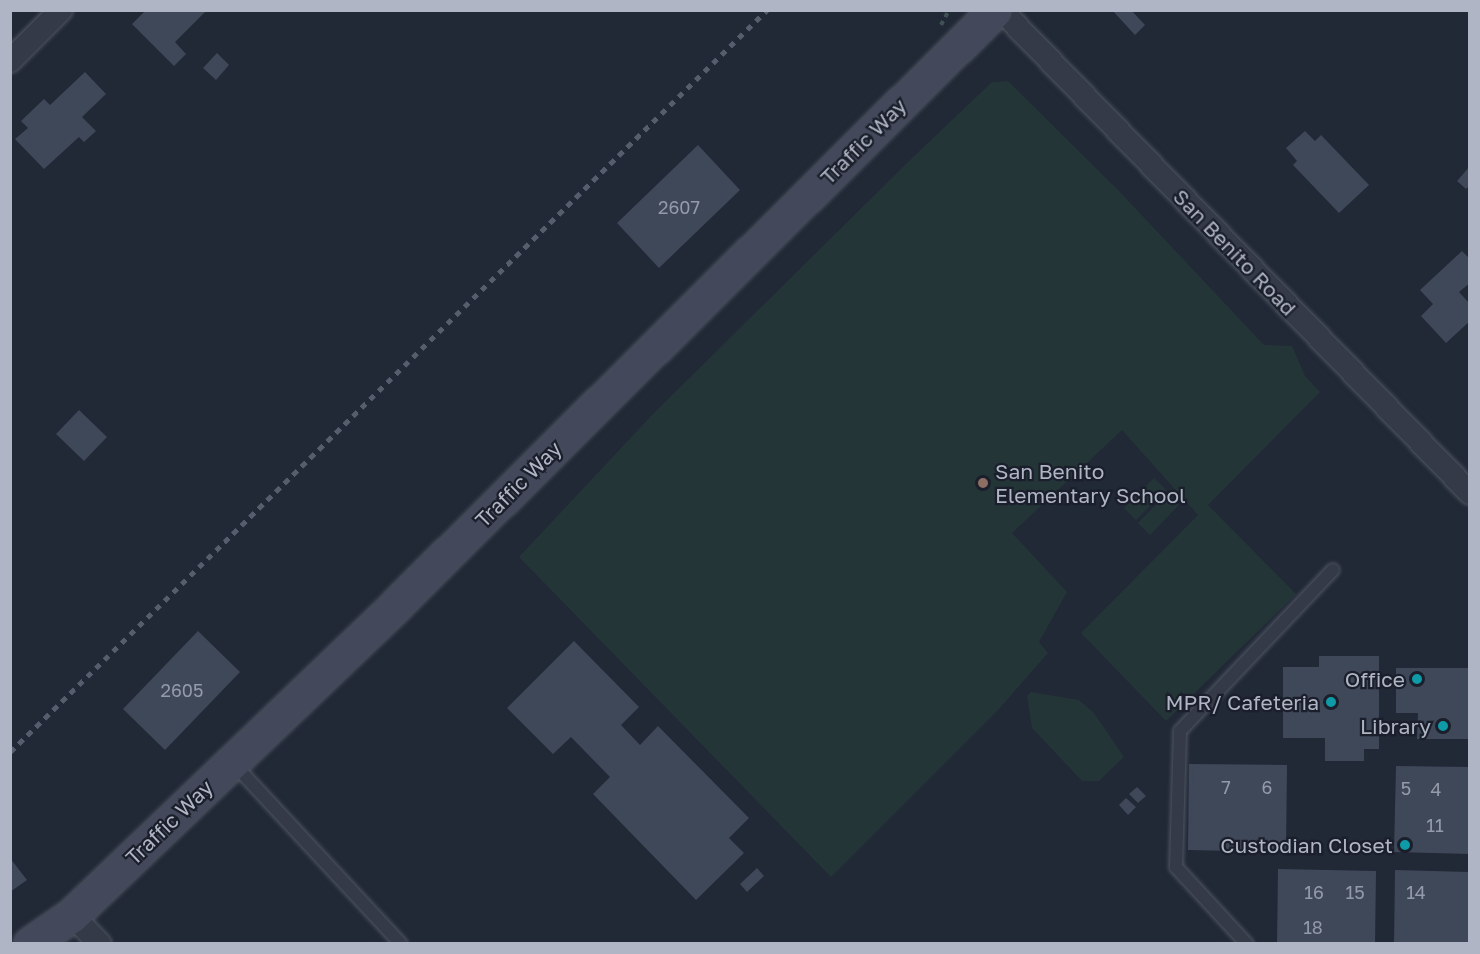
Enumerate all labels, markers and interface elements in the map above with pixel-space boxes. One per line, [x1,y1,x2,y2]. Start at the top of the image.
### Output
street label: Traffic Way [815,93,911,189]
street label: San Benito Road [1168,184,1302,320]
house number: 2607 [658,196,700,218]
street label: Traffic Way [470,436,566,532]
place label: San Benito Elementary School [995,458,1186,508]
marker: San Benito Elementary School [976,476,990,490]
place label: Office [1345,666,1405,692]
marker: Office [1410,672,1424,686]
house number: 2605 [161,679,203,701]
place label: MPR/ Cafeteria [1166,689,1319,715]
marker: MPR/ Cafeteria [1324,695,1338,709]
place label: Library [1360,713,1431,739]
marker: Library [1436,719,1450,733]
street label: Traffic Way [120,774,218,870]
house number: 7 [1221,776,1231,798]
house number: 6 [1262,776,1272,798]
house number: 5 [1401,777,1411,799]
house number: 4 [1431,778,1441,800]
house number: 11 [1426,814,1444,836]
place label: Custodian Closet [1220,832,1393,858]
marker: Custodian Closet [1398,838,1412,852]
house number: 16 [1304,881,1324,903]
house number: 15 [1345,881,1365,903]
house number: 14 [1406,881,1426,903]
house number: 18 [1303,916,1323,938]

